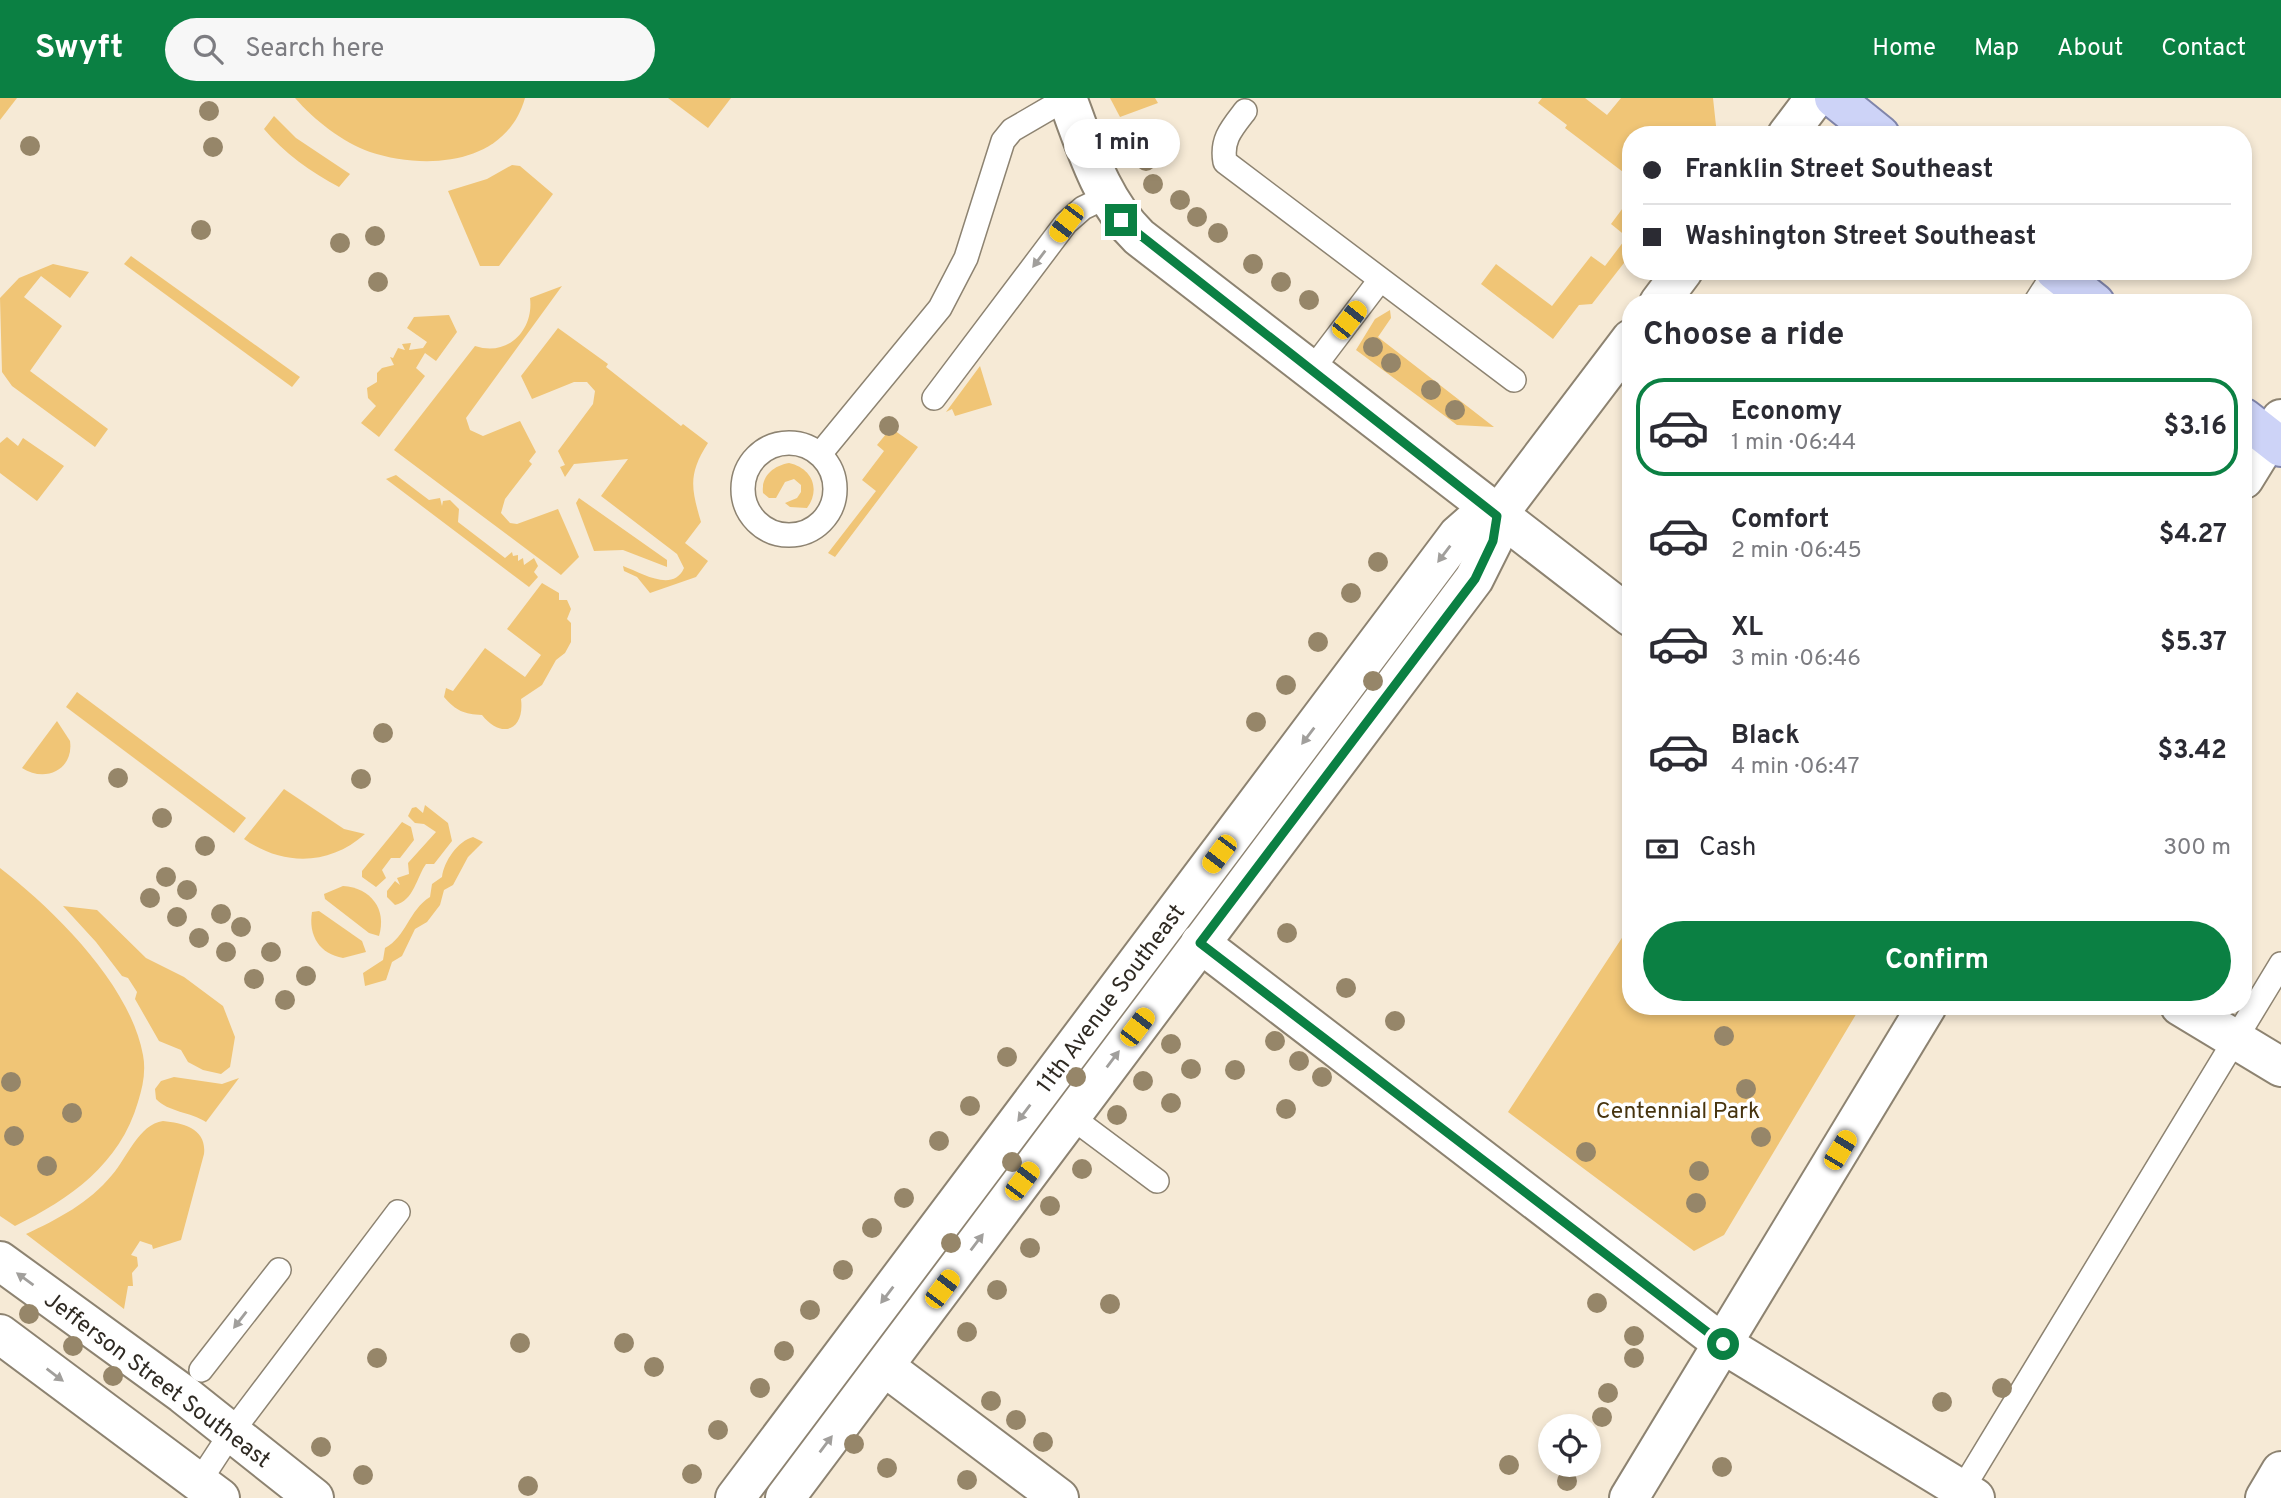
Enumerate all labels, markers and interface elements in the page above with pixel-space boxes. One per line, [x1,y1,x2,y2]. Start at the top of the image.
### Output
search box [165,18,655,81]
text: Swyft [35,28,123,70]
icon: search [189,30,227,68]
text: Search here [245,33,384,66]
text: Home [1872,34,1936,64]
text: Map [1974,34,2019,64]
text: About [2057,34,2123,64]
text: Contact [2161,34,2246,64]
callout: 1 min [1063,118,1179,167]
text: 1 min [1094,129,1150,158]
text: Franklin Street Southeast [1685,154,1993,187]
car [1045,200,1088,246]
route end [1105,204,1137,236]
text: Washington Street Southeast [1685,221,2036,254]
one-way arrow [1032,249,1046,268]
car [1328,297,1371,343]
text: Choose a ride [1643,316,1844,356]
icon: car [1647,396,1710,459]
text: Economy [1731,396,1842,429]
text: $3.16 [2164,411,2227,444]
text: 1 min · 06:44 [1731,429,1856,458]
icon: car [1647,504,1710,567]
text: Comfort [1731,504,1829,537]
text: $4.27 [2159,519,2227,552]
text: 2 min · 06:45 [1731,537,1862,566]
one-way arrow [1438,545,1452,563]
icon: car [1647,612,1710,675]
text: XL [1731,612,1763,645]
text: $5.37 [2160,627,2227,660]
text: 3 min · 06:46 [1731,645,1861,674]
icon: car [1647,720,1710,783]
text: Black [1731,720,1800,753]
one-way arrow [1301,727,1315,745]
text: $3.42 [2157,735,2227,768]
text: 4 min · 06:47 [1731,753,1860,782]
icon: cash [1643,830,1681,868]
car [1198,831,1241,877]
text: Cash [1699,832,1756,865]
text: 300 m [2163,834,2231,863]
street label: 11th Avenue Southeast [1031,899,1193,1100]
button: Confirm [1643,921,2231,1001]
car [1116,1004,1159,1050]
one-way arrow [1106,1050,1120,1069]
park label: Centennial Park [1596,1098,1760,1127]
one-way arrow [1016,1104,1031,1122]
car [1821,1127,1860,1173]
car [1001,1158,1044,1204]
one-way arrow [970,1233,984,1251]
car [921,1266,964,1312]
one-way arrow [16,1273,34,1287]
street label: Jefferson Street Southeast [37,1286,276,1476]
one-way arrow [880,1286,894,1305]
one-way arrow [232,1311,247,1329]
route start [1707,1328,1739,1360]
one-way arrow [46,1367,64,1381]
map controls [1538,1414,1601,1477]
button: locate [1538,1414,1601,1477]
one-way arrow [819,1434,833,1453]

